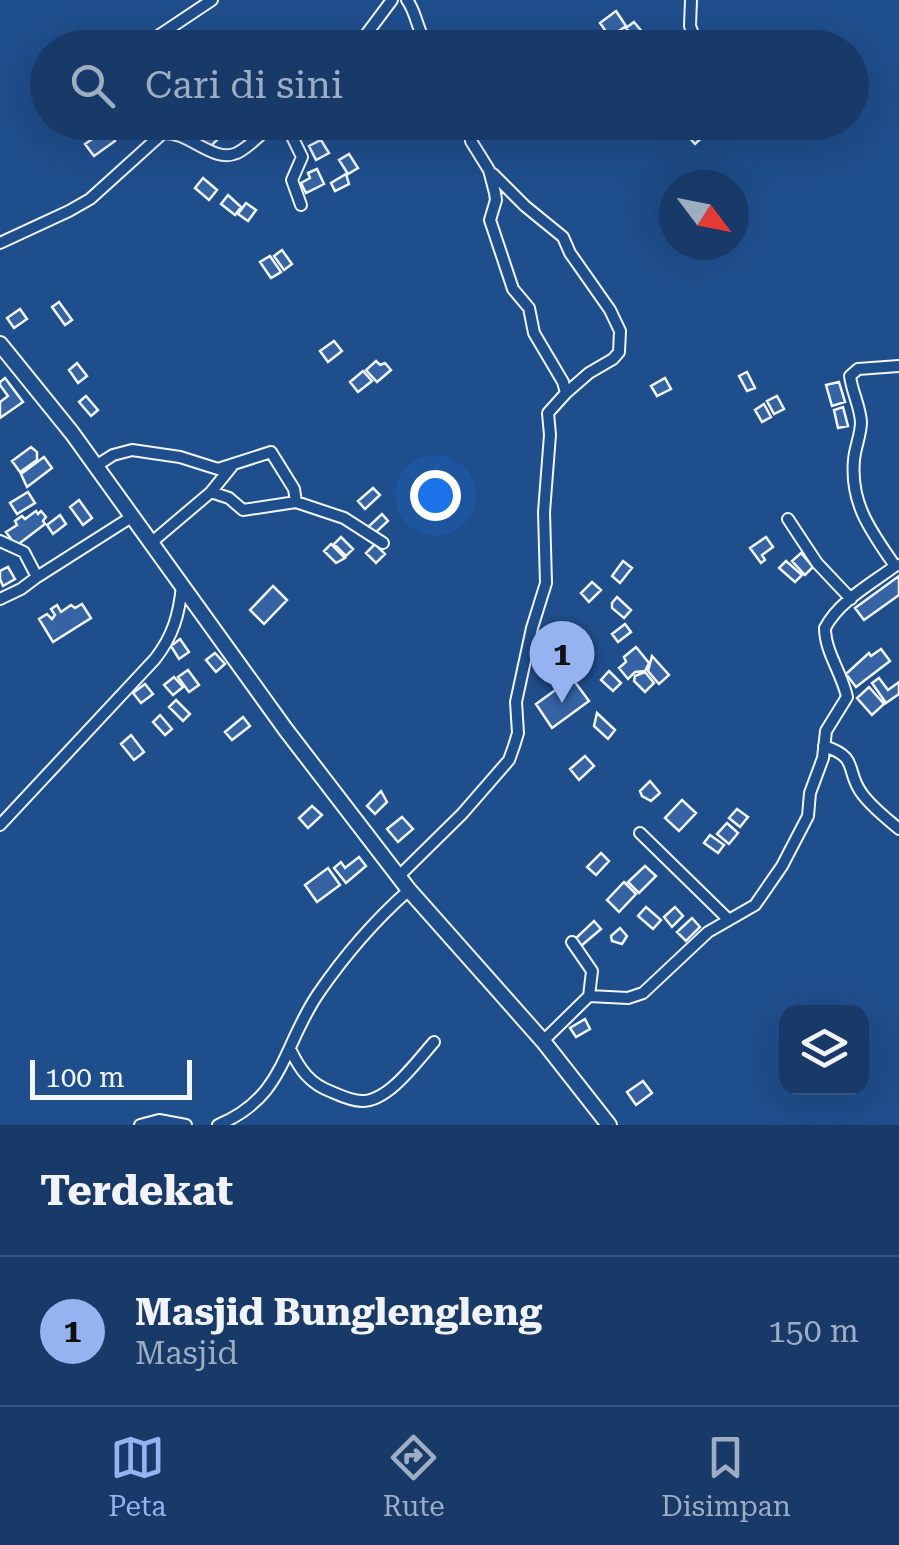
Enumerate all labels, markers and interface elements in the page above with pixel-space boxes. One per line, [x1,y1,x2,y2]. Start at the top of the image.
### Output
search box [30,30,869,140]
icon: search [65,58,120,113]
text: Cari di sini [145,63,343,107]
north arrow [659,170,749,260]
your location [410,470,461,521]
pin: 1 [530,620,594,703]
map controls [779,1005,869,1095]
button: layers [779,1005,869,1095]
scale bar [30,1055,192,1100]
text: 100 m [45,1061,125,1094]
text: Terdekat [40,1166,233,1215]
text: Masjid Bunglengleng [135,1290,542,1334]
text: 1 [64,1312,81,1350]
text: 150 m [768,1312,859,1350]
text: Masjid [135,1334,238,1372]
tab: Peta [108,1430,166,1523]
tab: Rute [383,1430,445,1523]
tab: Disimpan [661,1430,791,1523]

